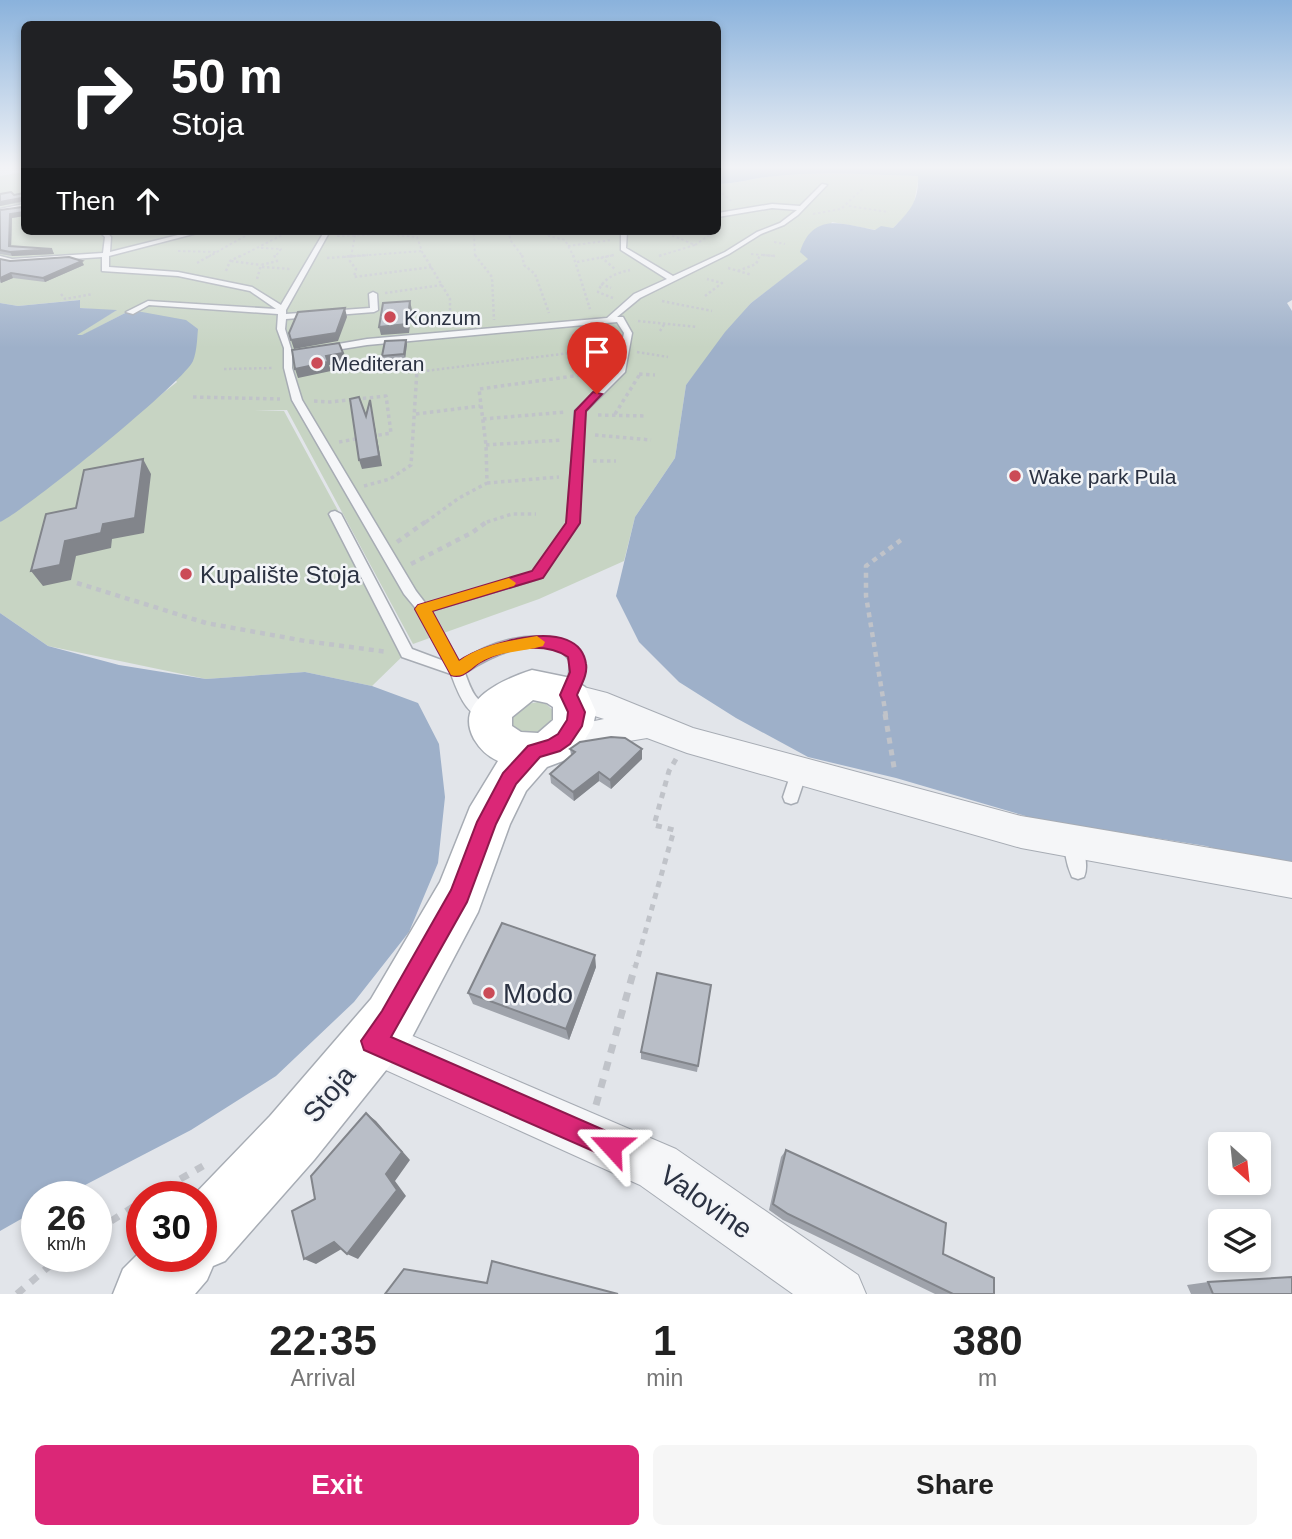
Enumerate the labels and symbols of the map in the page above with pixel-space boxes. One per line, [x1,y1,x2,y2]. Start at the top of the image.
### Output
place label: Konzum [404,306,481,329]
marker: Konzum [382,309,398,325]
pin [567,322,627,394]
place label: Mediteran [331,352,424,375]
marker: Mediteran [309,355,325,371]
place label: Wake park Pula [1029,465,1177,488]
marker: Wake park Pula [1007,468,1023,484]
place label: Kupalište Stoja [200,561,361,588]
marker: Kupalište Stoja [178,566,194,582]
place label: Modo [503,978,573,1009]
marker: Modo [481,985,497,1001]
street label: Stoja [297,1059,362,1128]
position arrow [574,1109,648,1183]
north arrow [1208,1132,1270,1195]
street label: Valovine [654,1159,758,1245]
speed limit sign: 30 [126,1181,217,1272]

